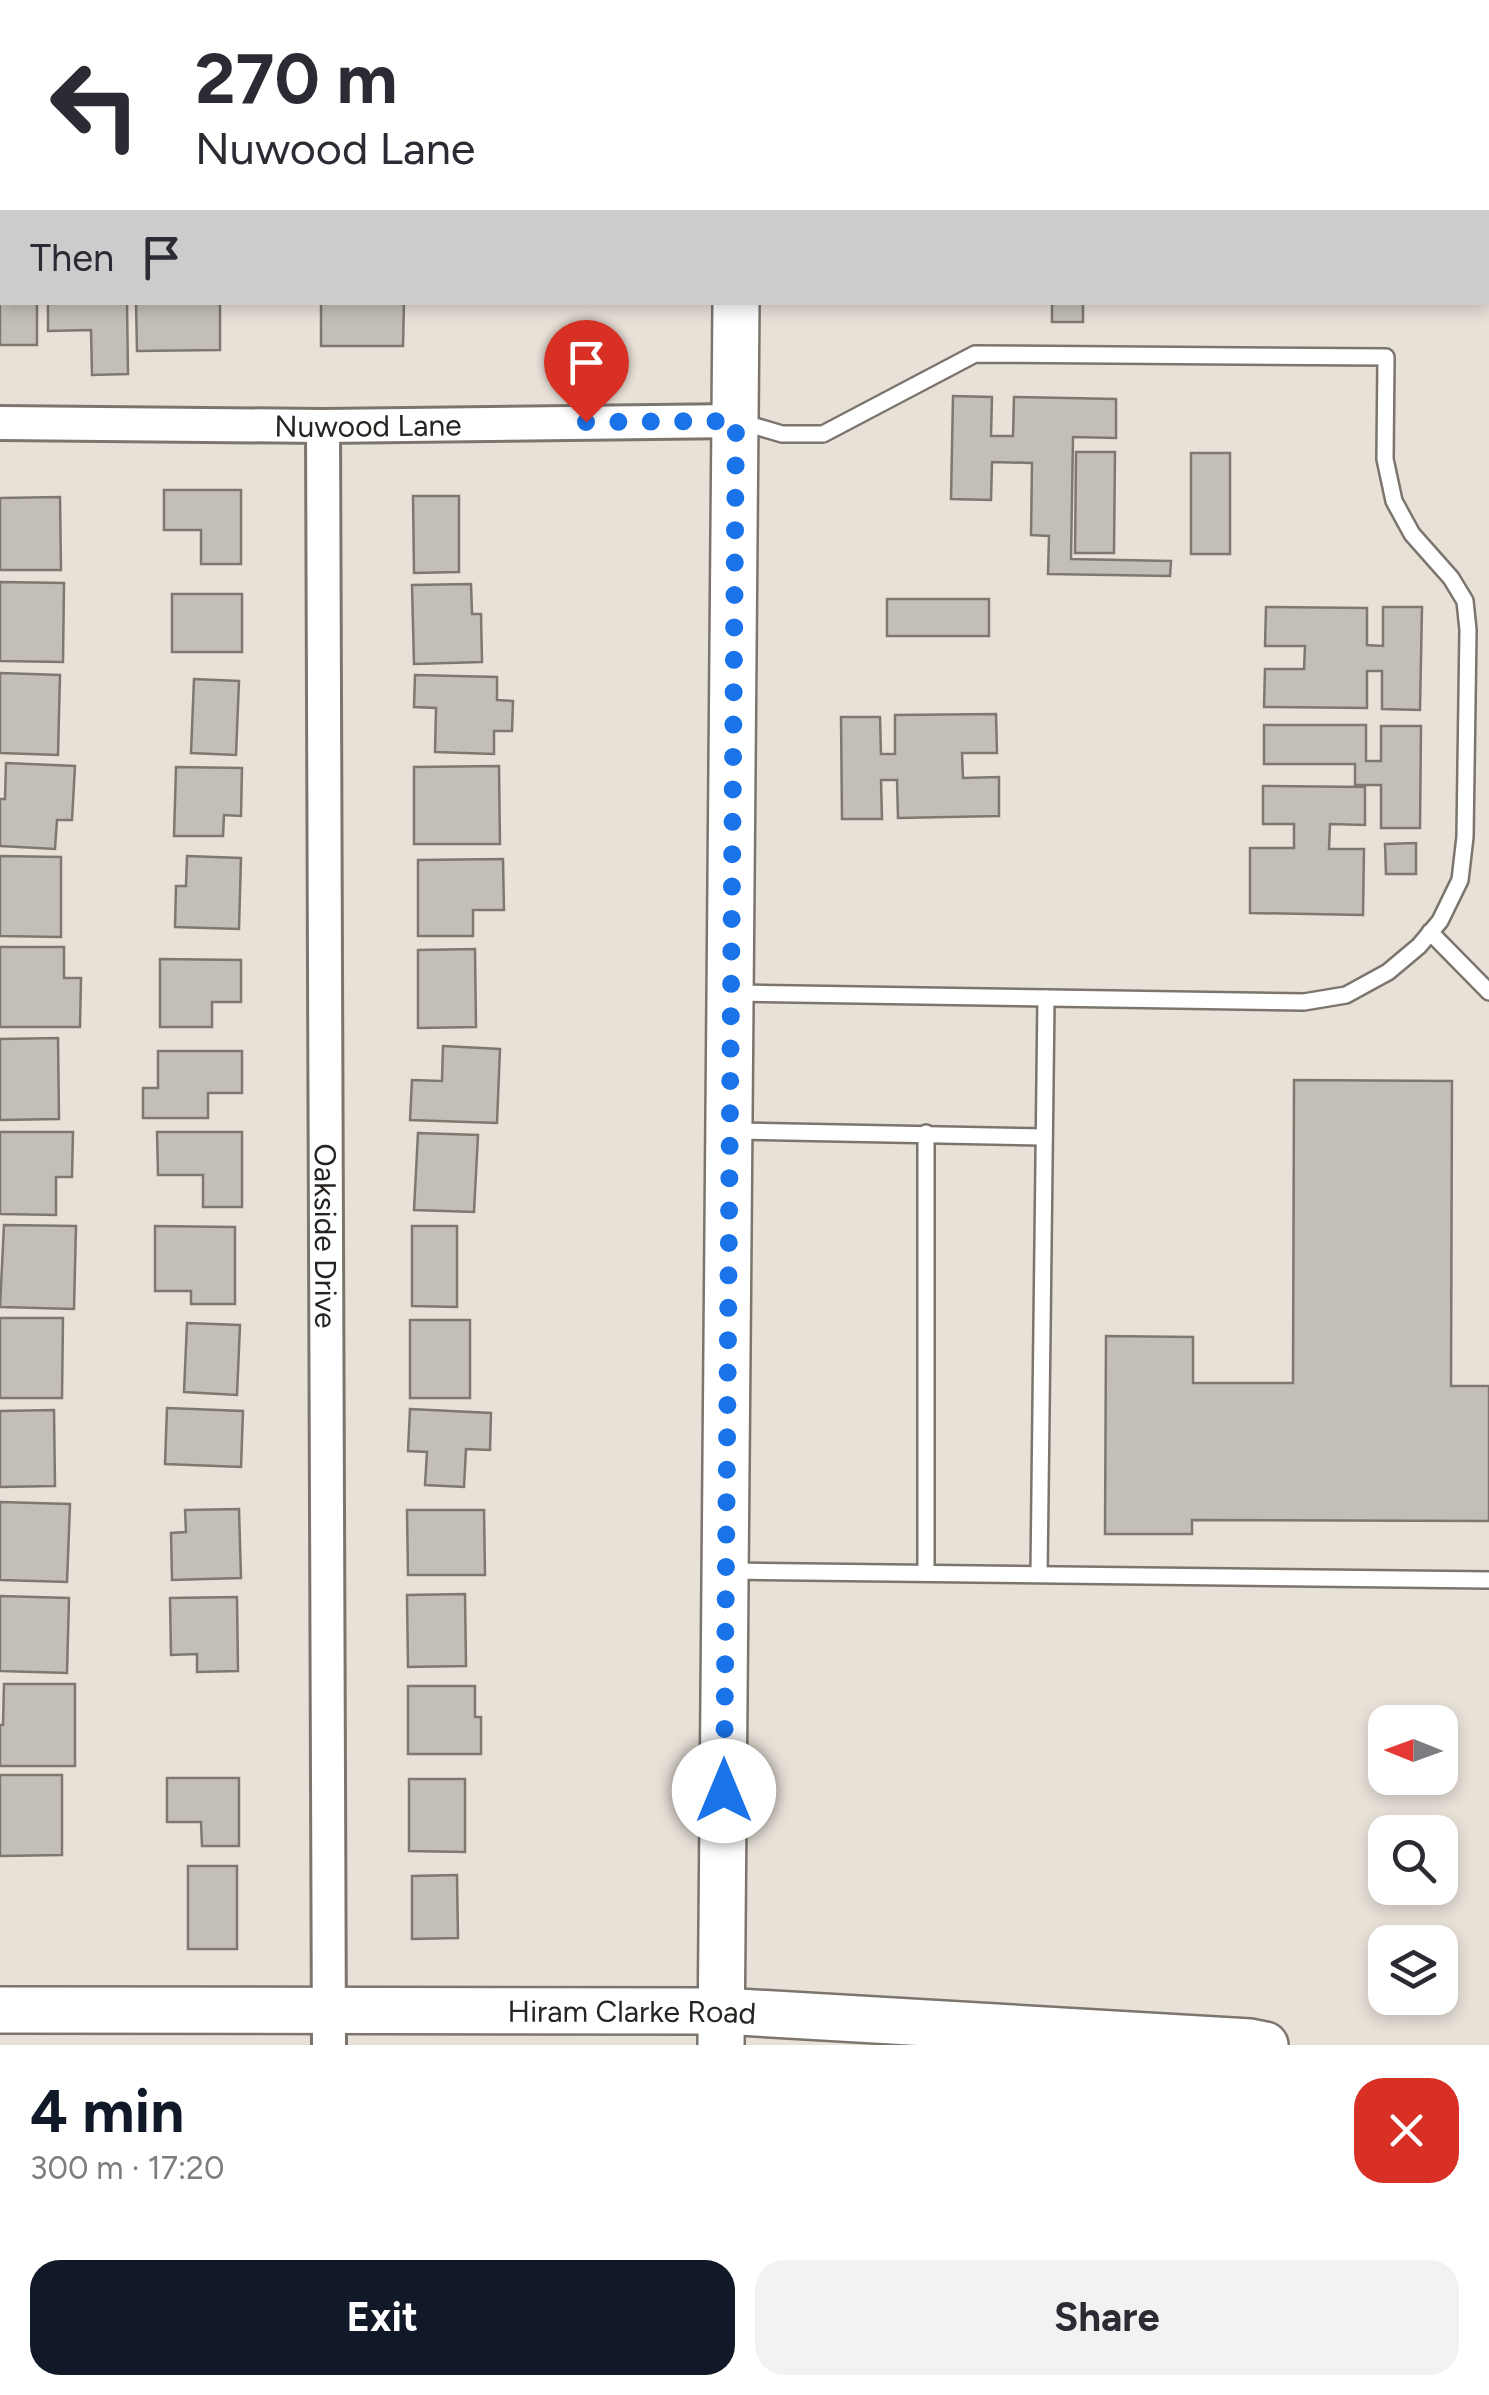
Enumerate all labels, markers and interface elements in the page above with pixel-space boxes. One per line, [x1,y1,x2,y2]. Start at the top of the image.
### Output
text: 270 m [195,36,398,121]
icon: left [30,40,160,170]
text: Nuwood Lane [195,121,475,175]
icon: arrive [134,230,189,285]
text: Then [30,235,114,281]
pin [544,320,629,423]
icon: arrive [559,335,614,390]
street label: Nuwood Lane [274,406,462,445]
street label: Oakside Drive [307,1143,345,1329]
north arrow [1368,1705,1458,1795]
map controls [1368,1705,1458,2015]
position arrow [672,1739,776,1843]
button: search [1368,1815,1458,1905]
button: layers [1368,1925,1458,2015]
street label: Hiram Clarke Road [508,1992,757,2031]
text: 4 min [30,2075,184,2147]
button: close [1354,2078,1459,2183]
text: 300 m · 17:20 [30,2149,224,2187]
button: Exit [30,2260,735,2375]
button: Share [755,2260,1459,2375]

